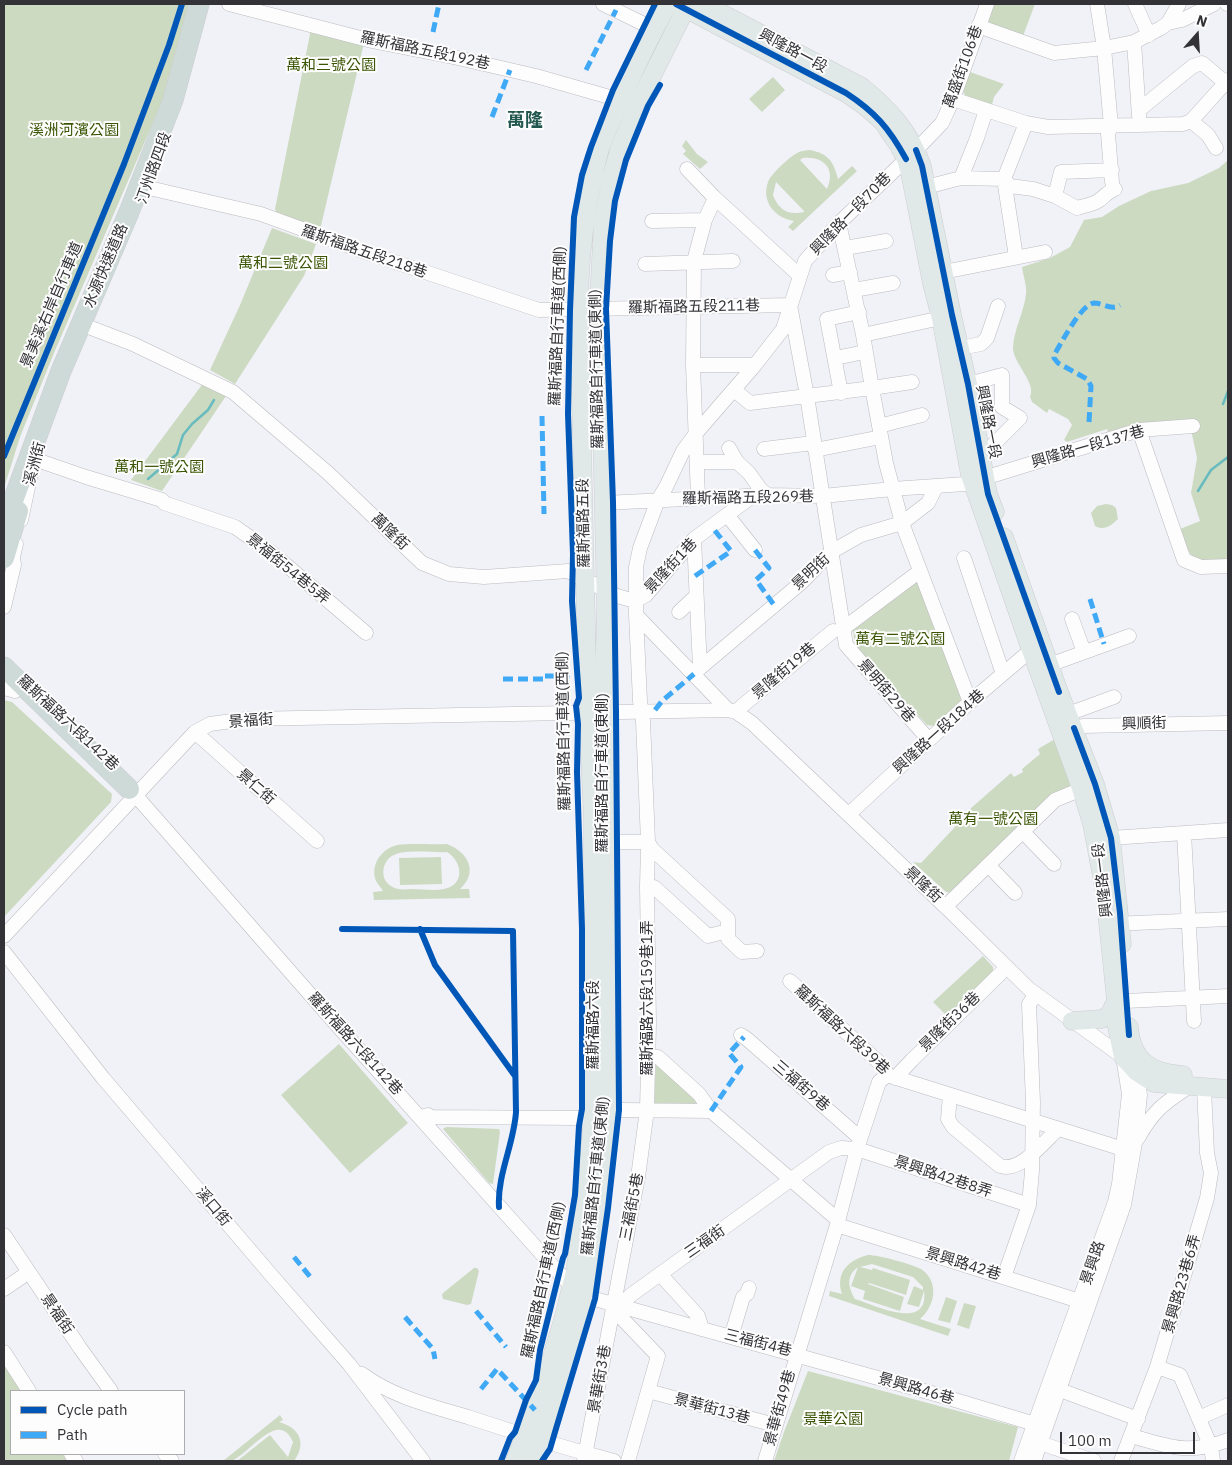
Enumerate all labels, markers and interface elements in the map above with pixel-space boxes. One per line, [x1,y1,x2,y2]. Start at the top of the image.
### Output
north arrow [1172,10,1222,60]
text: N [1194,11,1210,31]
street label: 萬盛街106巷 [940,23,986,111]
street label: 興隆路一段 [756,25,830,77]
street label: 羅斯福路五段192巷 [359,28,491,74]
park label: 萬和三號公園 [286,57,376,75]
district label: 萬隆 [507,110,543,132]
park label: 溪洲河濱公園 [29,122,119,140]
street label: 汀州路四段 [133,130,175,206]
street label: 興隆路一段70巷 [807,169,895,259]
street label: 水源快速道路 [80,221,132,311]
street label: 羅斯福路五段218巷 [299,222,429,282]
street label: 景美溪右岸自行車道 [17,239,87,371]
street label: 羅斯福路自行車道(西側) [546,246,570,406]
park label: 萬和二號公園 [238,255,328,273]
street label: 羅斯福路自行車道(東側) [587,289,607,449]
street label: 羅斯福路五段211巷 [628,297,760,317]
street label: 興隆路一段 [972,383,1004,461]
street label: 興隆路一段137巷 [1029,422,1147,472]
street label: 溪洲街 [20,440,50,488]
park label: 萬和一號公園 [114,459,204,477]
street label: 羅斯福路五段 [574,478,594,568]
street label: 羅斯福路五段269巷 [682,488,814,508]
street label: 萬隆街 [368,510,412,554]
street label: 景福街54巷5弄 [243,530,333,608]
street label: 景隆街1巷 [641,535,701,597]
street label: 景明街 [788,550,834,594]
park label: 萬有二號公園 [855,631,945,649]
street label: 景隆街19巷 [748,639,820,703]
street label: 羅斯福路自行車道(西側) [554,651,574,811]
street label: 景明街29巷 [854,656,918,726]
street label: 羅斯福路六段142巷 [14,671,122,775]
street label: 興隆路一段184巷 [890,686,988,778]
street label: 羅斯福路自行車道(東側) [594,693,612,853]
street label: 景福街 [228,710,274,732]
street label: 興順街 [1121,714,1167,734]
street label: 景仁街 [233,765,279,809]
park label: 萬有一號公園 [948,811,1038,829]
street label: 興隆路一段 [1089,842,1117,918]
street label: 景隆街 [900,863,946,907]
street label: 羅斯福路六段159巷1弄 [639,920,657,1076]
street label: 羅斯福路六段 [585,980,603,1070]
street label: 羅斯福路六段39巷 [791,981,893,1079]
street label: 景隆街36巷 [916,988,984,1056]
street label: 羅斯福路六段142巷 [304,989,406,1099]
street label: 三福街9巷 [769,1057,833,1115]
street label: 羅斯福路自行車道(東側) [579,1095,613,1257]
street label: 景興路42巷8弄 [892,1153,994,1201]
street label: 三福街5巷 [617,1171,647,1243]
street label: 溪口街 [192,1184,234,1230]
street label: 羅斯福路自行車道(西側) [519,1200,569,1360]
street label: 三福街 [681,1222,729,1262]
street label: 景興路23巷6弄 [1159,1232,1205,1336]
street label: 景興路 [1077,1239,1109,1287]
street label: 景興路42巷 [923,1244,1003,1284]
street label: 景福街 [37,1290,77,1338]
street label: 三福街4巷 [722,1326,794,1360]
street label: 景華街3巷 [585,1343,615,1415]
street label: 景華街49巷 [761,1368,799,1448]
street label: 景興路46巷 [876,1370,956,1408]
legend [10,1390,185,1455]
street label: 景華街13巷 [672,1390,752,1428]
text: Cycle path [57,1400,128,1419]
park label: 景華公園 [803,1411,863,1429]
scale bar [1062,1422,1197,1454]
text: Path [57,1425,88,1444]
text: 100 m [1068,1431,1112,1450]

